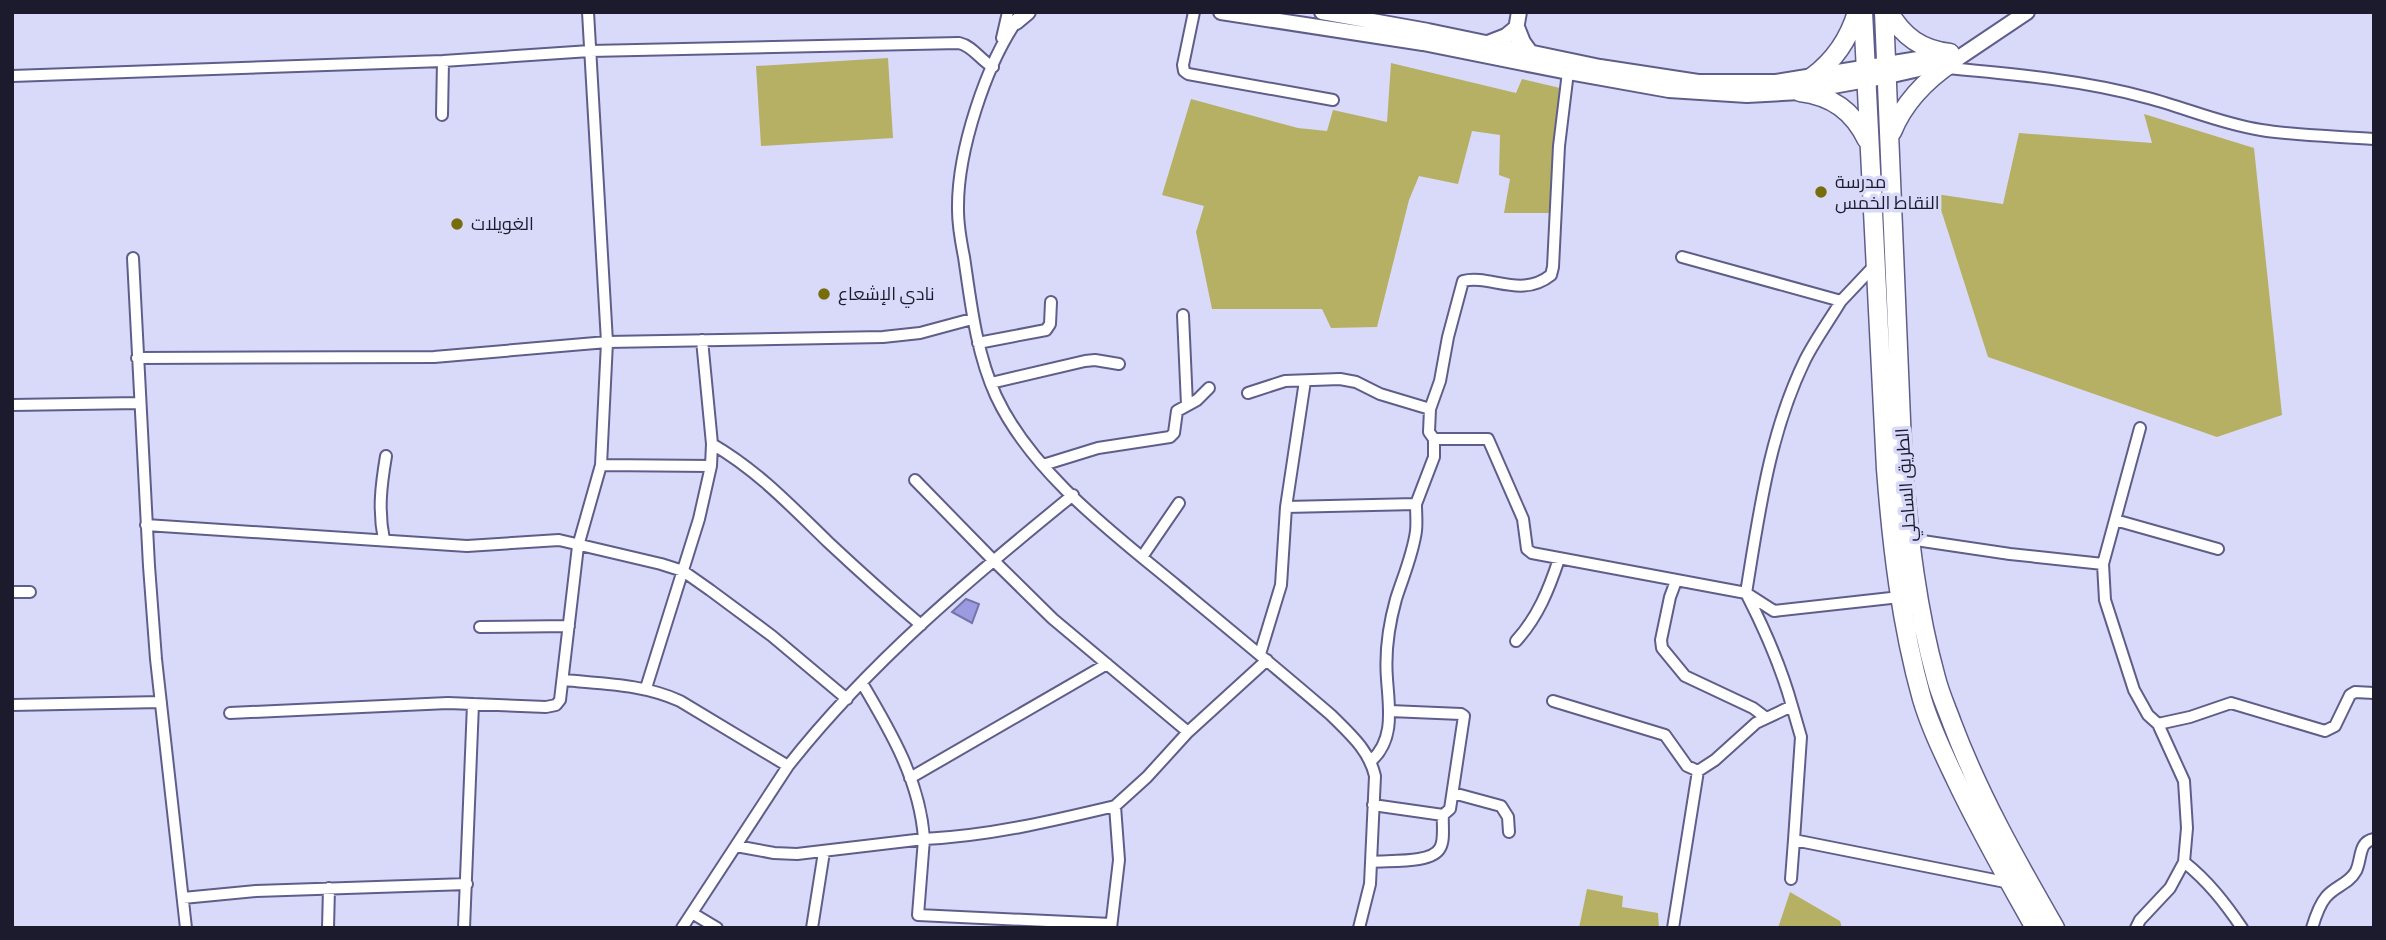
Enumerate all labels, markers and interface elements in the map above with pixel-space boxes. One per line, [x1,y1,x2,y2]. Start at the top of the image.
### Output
place label: مدرسة النقاط الخمس [1835,167,1940,215]
marker: مدرسة النقاط الخمس [1813,184,1829,200]
place label: الغويلات [471,209,534,236]
marker: الغويلات [449,216,465,232]
place label: نادي الإشعاع [838,279,935,308]
marker: نادي الإشعاع [816,286,832,302]
street label: الطريق الساحلي [1887,427,1924,543]

